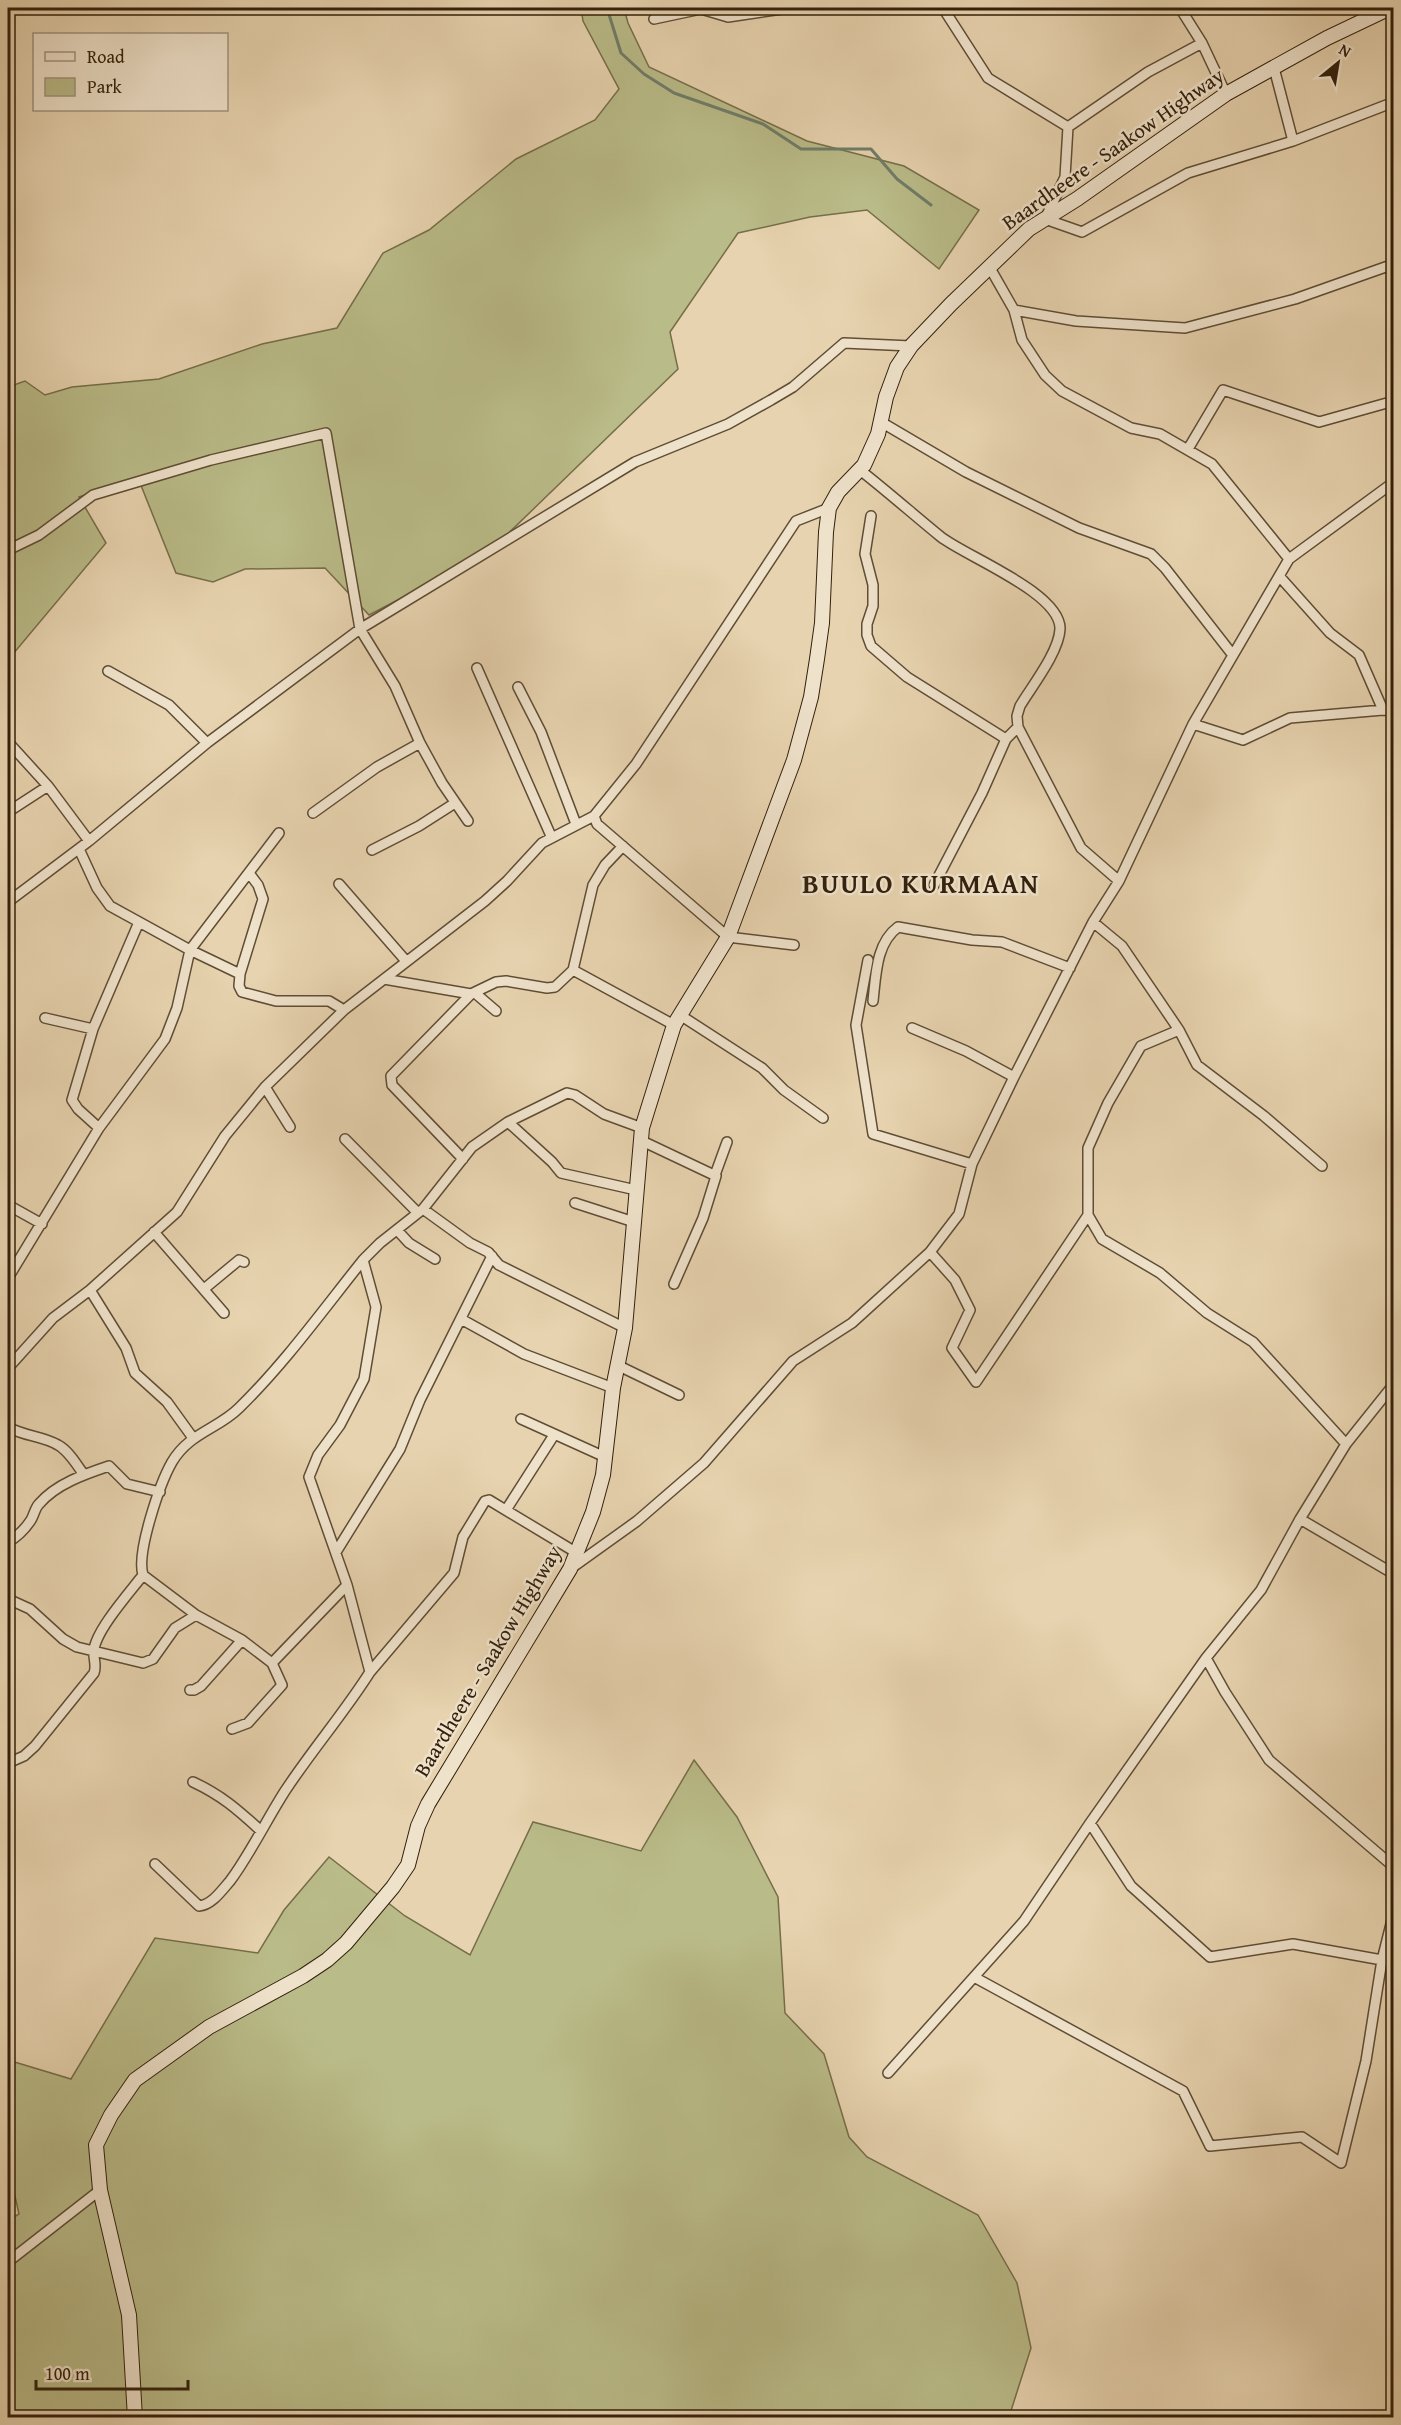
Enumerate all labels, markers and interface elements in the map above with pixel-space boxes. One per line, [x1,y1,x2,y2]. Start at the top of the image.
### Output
legend [33,33,228,111]
north arrow [1308,33,1368,93]
text: N [1335,37,1356,63]
text: Road [87,43,125,70]
street label: Baardheere - Saakow Highway [995,60,1231,237]
text: Park [87,73,123,100]
district label: BUULO KURMAAN [802,863,1040,903]
street label: Baardheere - Saakow Highway [406,1539,569,1782]
scale bar [36,2353,188,2391]
text: 100 m [45,2360,90,2387]

